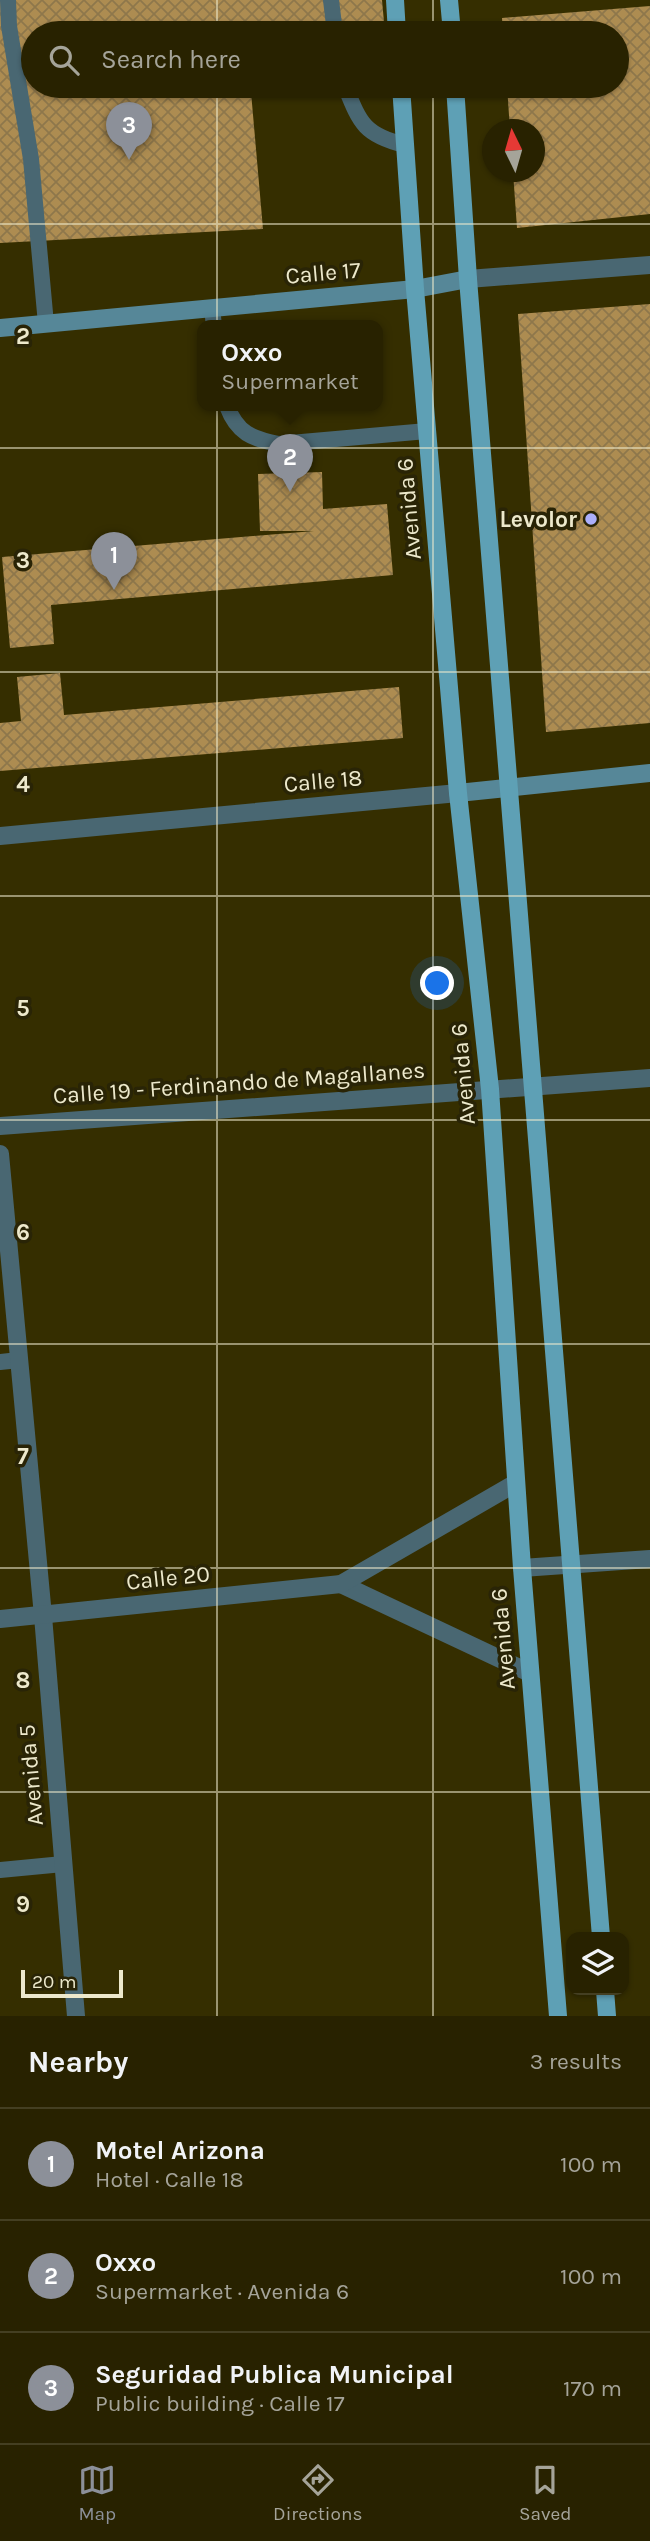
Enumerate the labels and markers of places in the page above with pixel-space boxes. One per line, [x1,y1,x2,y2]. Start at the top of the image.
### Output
pin: 3 [106,102,152,160]
pin: 2 [267,434,313,492]
place label: Levolor [499,506,577,533]
marker: Levolor [583,511,599,527]
pin: 1 [91,532,137,590]

